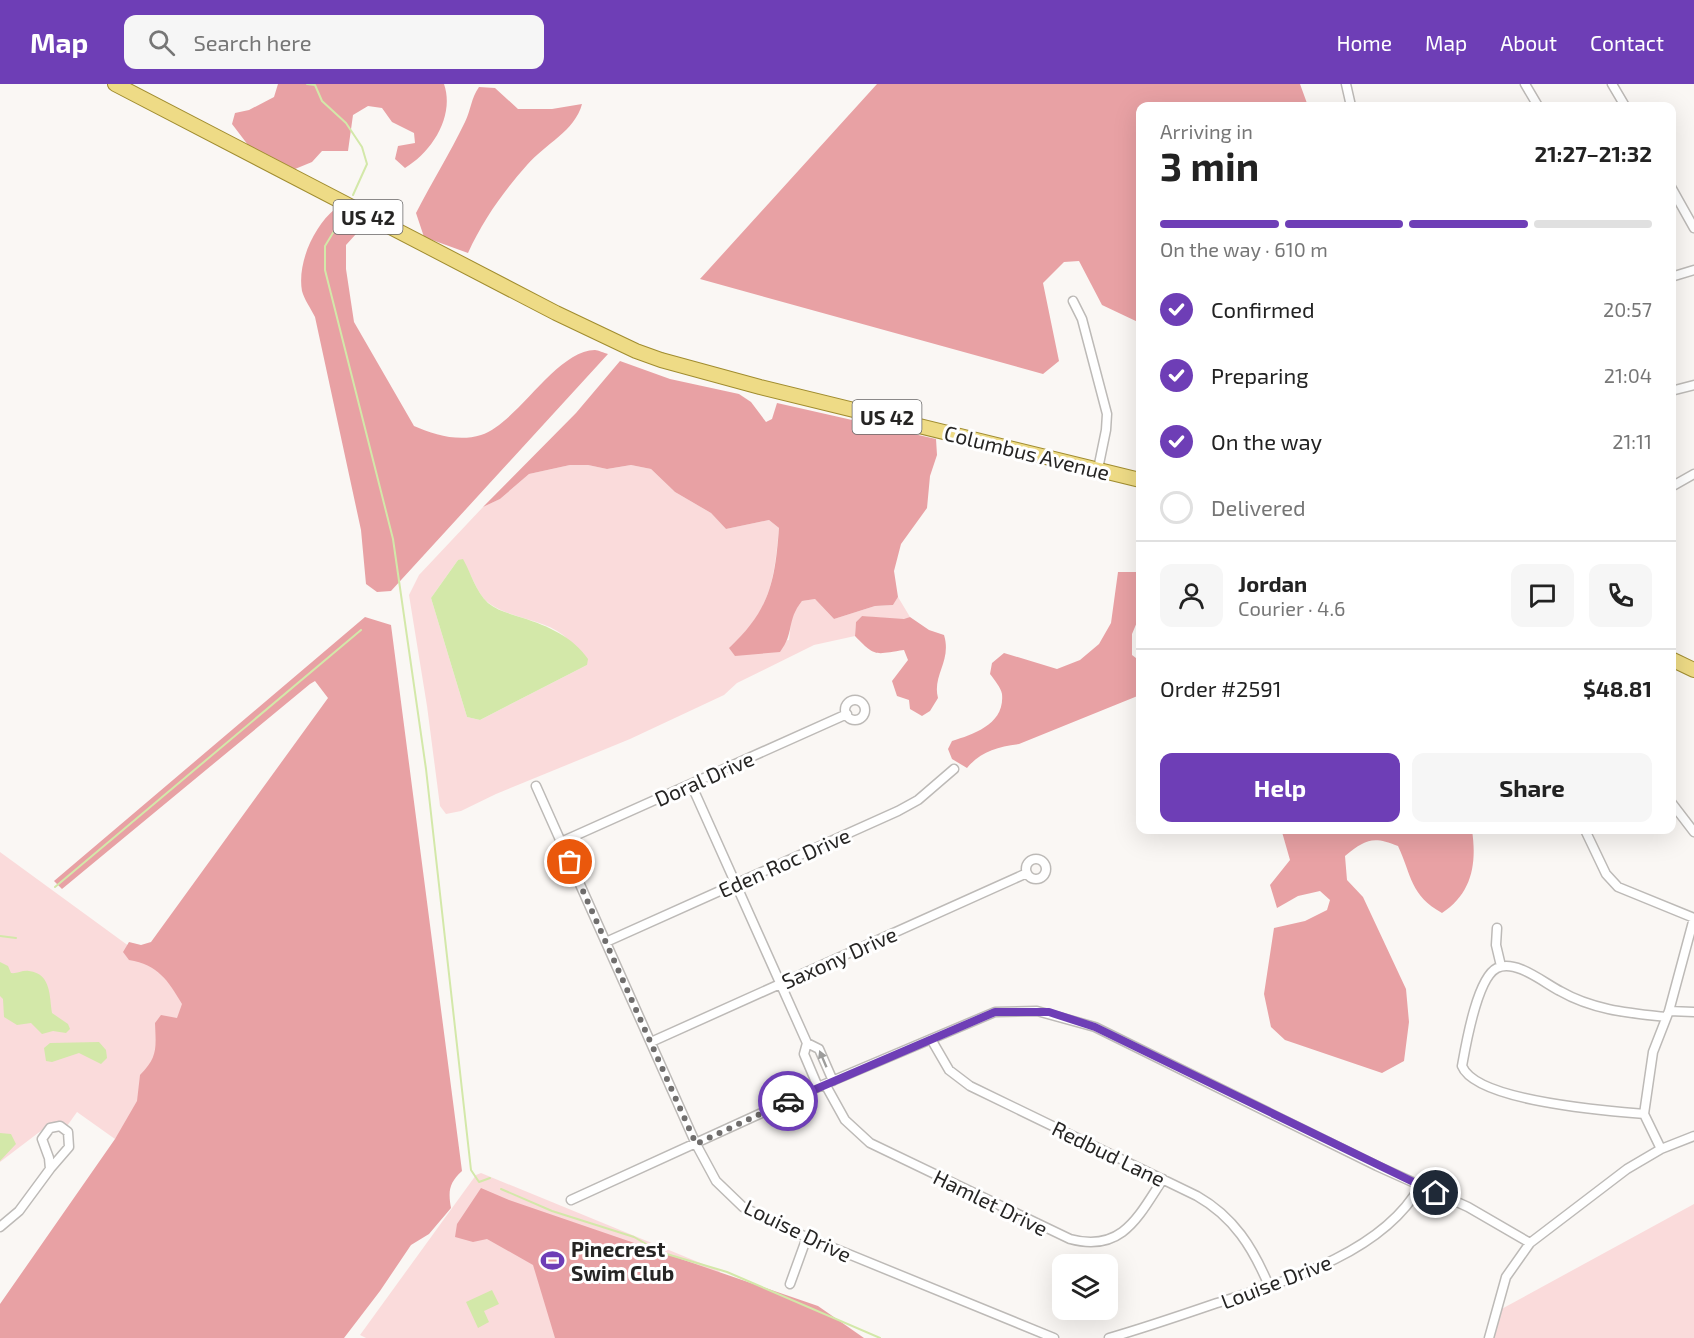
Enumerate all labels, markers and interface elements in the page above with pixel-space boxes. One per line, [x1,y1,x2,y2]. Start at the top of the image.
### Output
search box [124,15,544,69]
text: Map [30,25,88,59]
icon: search [145,26,178,59]
text: Search here [193,29,312,55]
text: Home [1336,30,1392,55]
text: Map [1425,30,1467,55]
text: About [1500,30,1557,55]
text: Contact [1590,30,1664,55]
text: Arriving in [1160,119,1253,143]
text: 21:27–21:32 [1535,140,1652,166]
text: 3 min [1160,142,1259,189]
road number: US 42 [334,200,403,234]
text: On the way · 610 m [1160,237,1328,261]
icon: check [1160,293,1193,326]
text: Confirmed [1211,296,1315,322]
text: 20:57 [1603,297,1652,321]
icon: check [1160,359,1193,392]
text: Preparing [1211,362,1309,388]
text: 21:04 [1604,363,1652,387]
road number: US 42 [852,400,922,434]
street label: Columbus Avenue [942,419,1112,485]
icon: check [1160,425,1193,458]
text: On the way [1211,428,1322,454]
text: 21:11 [1612,429,1652,453]
text: Delivered [1211,494,1306,520]
button: person [1160,564,1223,627]
button: chat [1511,564,1574,627]
button: phone [1589,564,1652,627]
text: Jordan [1238,570,1307,596]
text: Courier · 4.6 [1238,596,1345,620]
text: Order #2591 [1160,675,1282,701]
text: $48.81 [1583,675,1652,701]
street label: Doral Drive [650,745,758,811]
button: Help [1160,753,1400,822]
button: Share [1412,753,1652,822]
street label: Eden Roc Drive [714,822,854,902]
pin [544,836,595,887]
icon: bag [553,845,586,878]
street label: Saxony Drive [778,920,900,994]
one-way arrow [819,1050,828,1067]
courier [758,1071,818,1131]
icon: car [772,1085,805,1118]
street label: Redbud Lane [1048,1115,1170,1191]
street label: Hamlet Drive [930,1164,1052,1240]
pin [1410,1167,1461,1218]
icon: home [1419,1176,1452,1209]
street label: Louise Drive [740,1193,856,1267]
place label: Pinecrest Swim Club [571,1236,674,1285]
sports icon: Pinecrest Swim Club [540,1247,566,1273]
street label: Louise Drive [1217,1248,1335,1314]
map controls [1052,1254,1118,1320]
button: layers [1052,1254,1118,1320]

